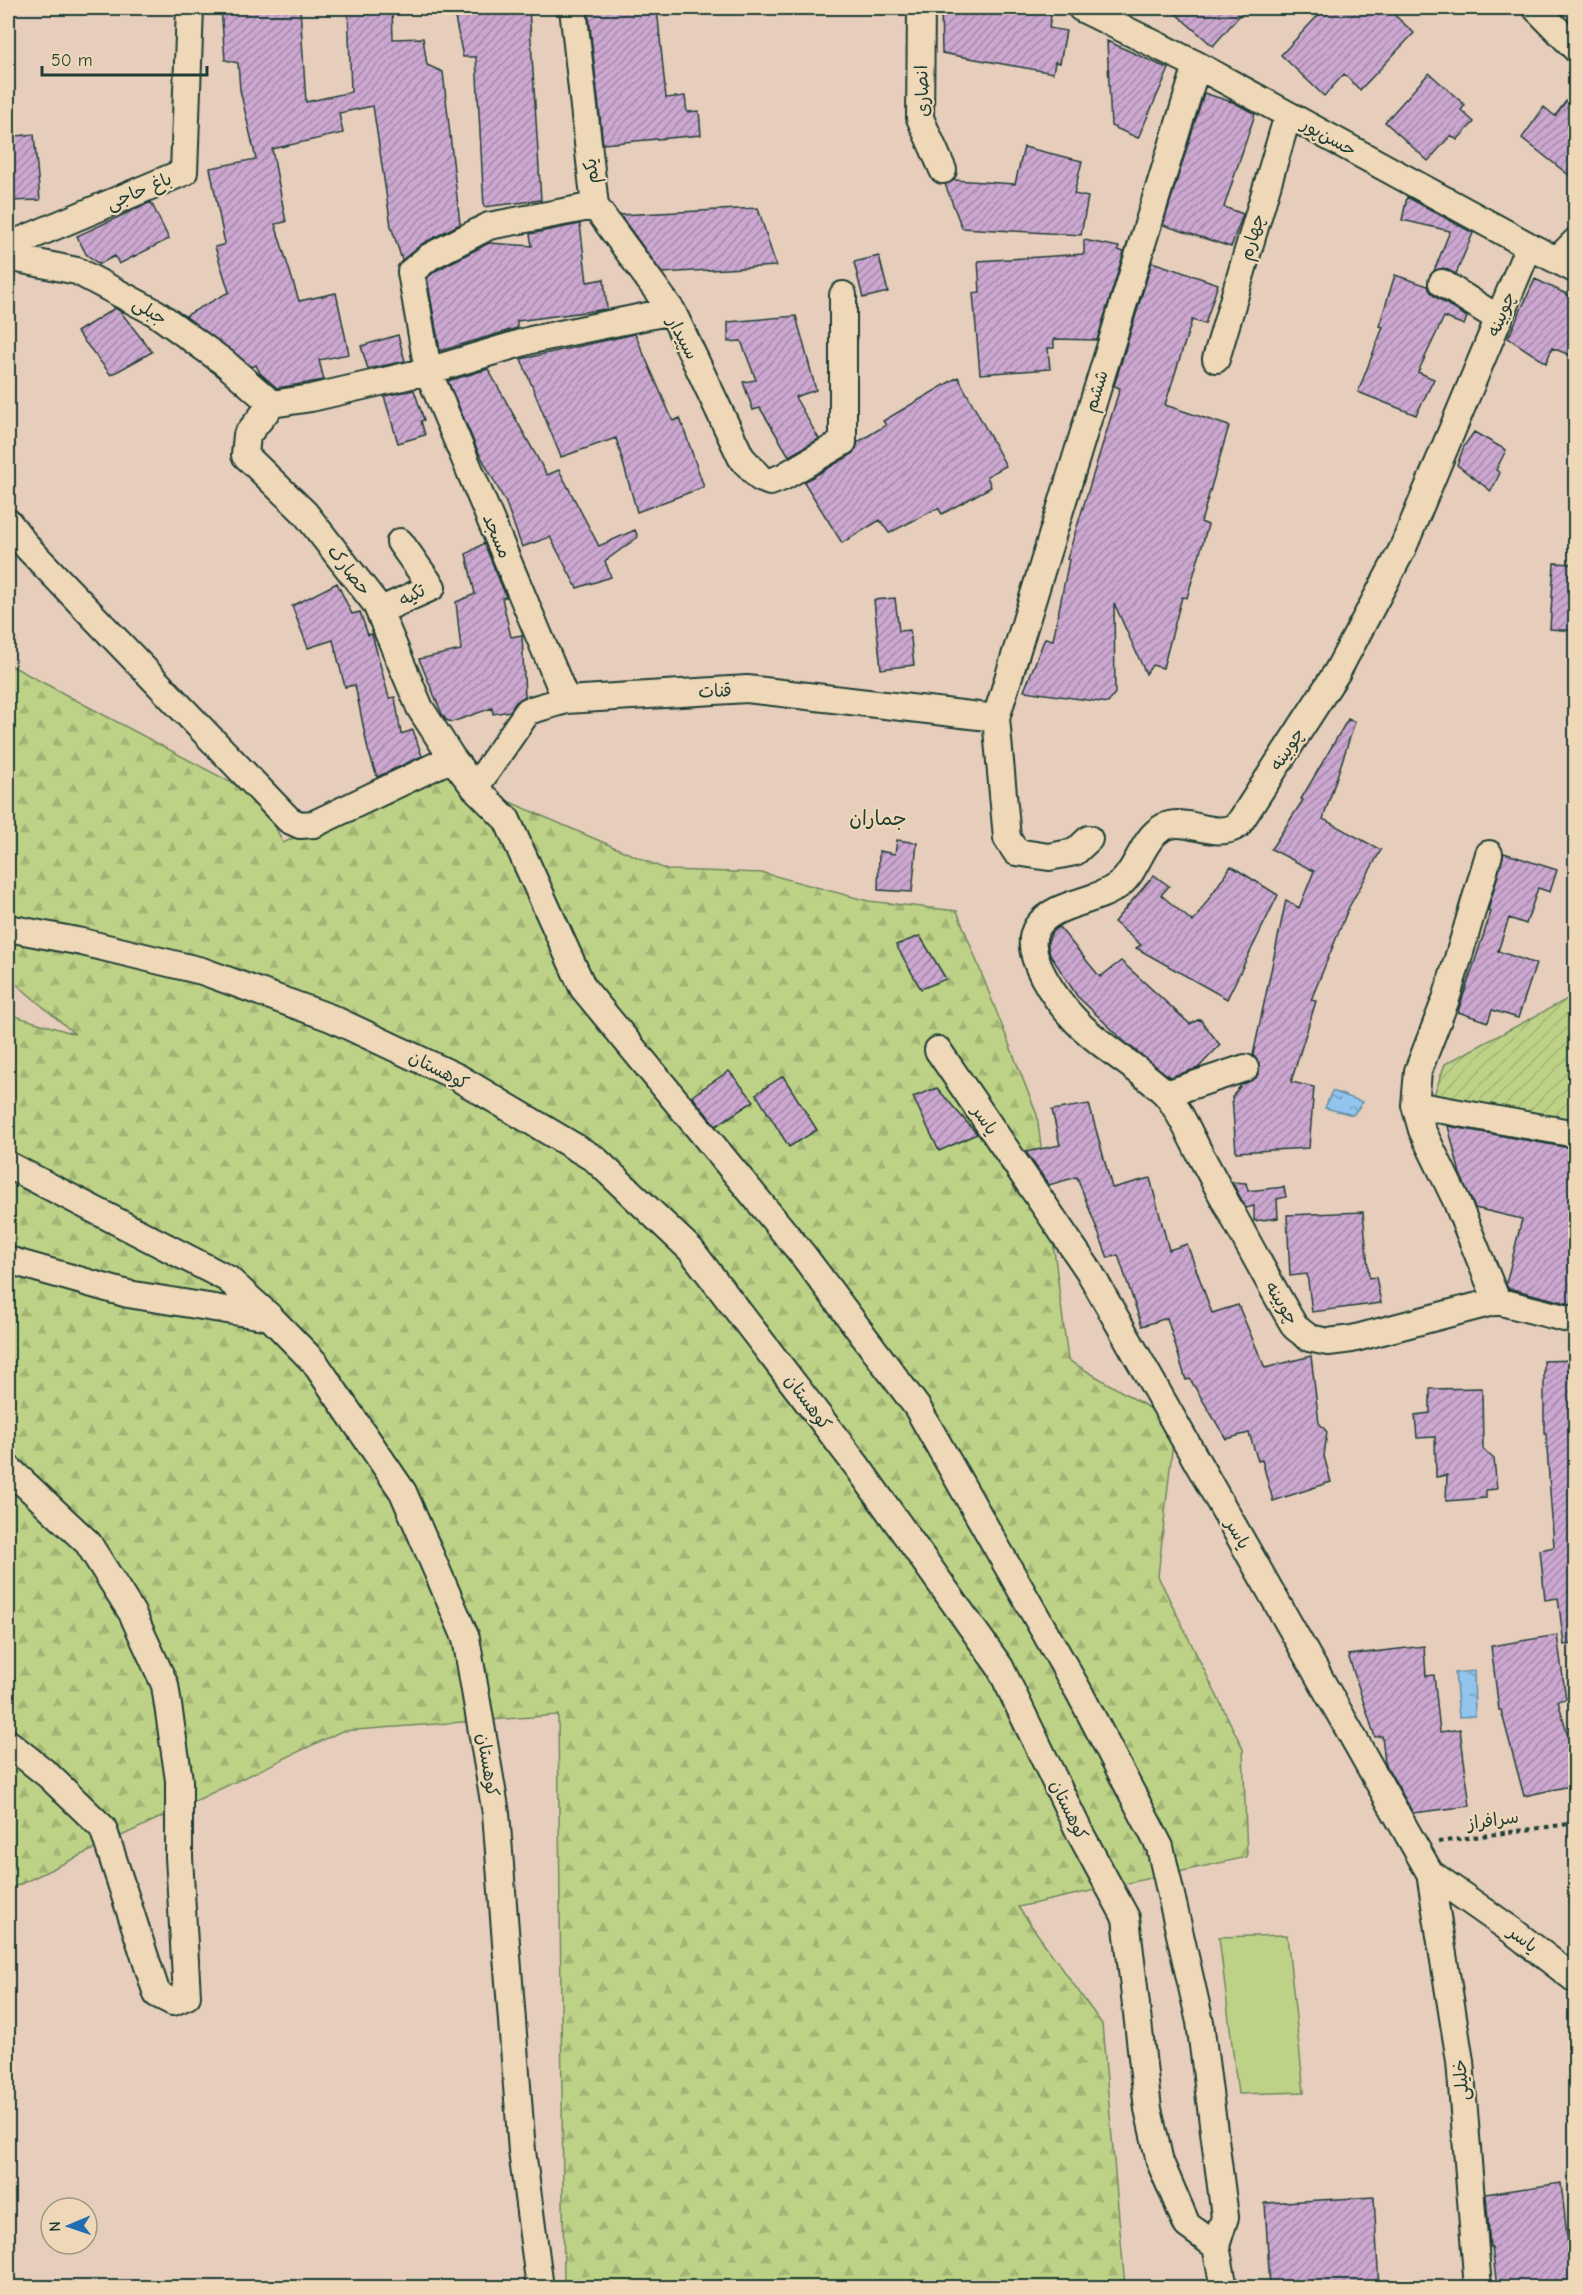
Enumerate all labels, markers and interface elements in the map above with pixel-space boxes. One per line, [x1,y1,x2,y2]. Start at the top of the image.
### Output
scale bar [42,39,207,77]
text: 50 m [51,50,93,71]
street label: انصاری [911,65,934,117]
street label: حسن‌پور [1295,113,1360,162]
street label: یکم [580,157,606,185]
street label: باغ حاجی [103,168,175,216]
street label: چهارم [1235,211,1272,264]
street label: چوبینه [1483,289,1521,340]
street label: جبلی [129,293,171,330]
street label: سپیدار [661,312,702,364]
street label: ششم [1080,368,1116,415]
street label: مسجد [478,511,515,562]
street label: حصارک [323,541,375,600]
street label: تکیه [396,580,430,611]
street label: قنات [698,680,732,703]
street label: چوبینه [1266,724,1310,775]
district label: جماران [849,807,907,830]
street label: کوهستان [405,1046,472,1095]
street label: یاسر [966,1100,1002,1139]
street label: چوبینه [1260,1278,1303,1329]
street label: کوهستان [780,1370,836,1435]
street label: یاسر [1220,1514,1255,1553]
street label: کوهستان [472,1732,503,1799]
street label: کوهستان [1045,1777,1092,1844]
street label: سرافراز [1464,1806,1520,1835]
street label: یاسر [1502,1920,1542,1957]
street label: خلیلی [1449,2058,1474,2102]
north arrow [39,2196,99,2256]
text: N [46,2221,64,2232]

